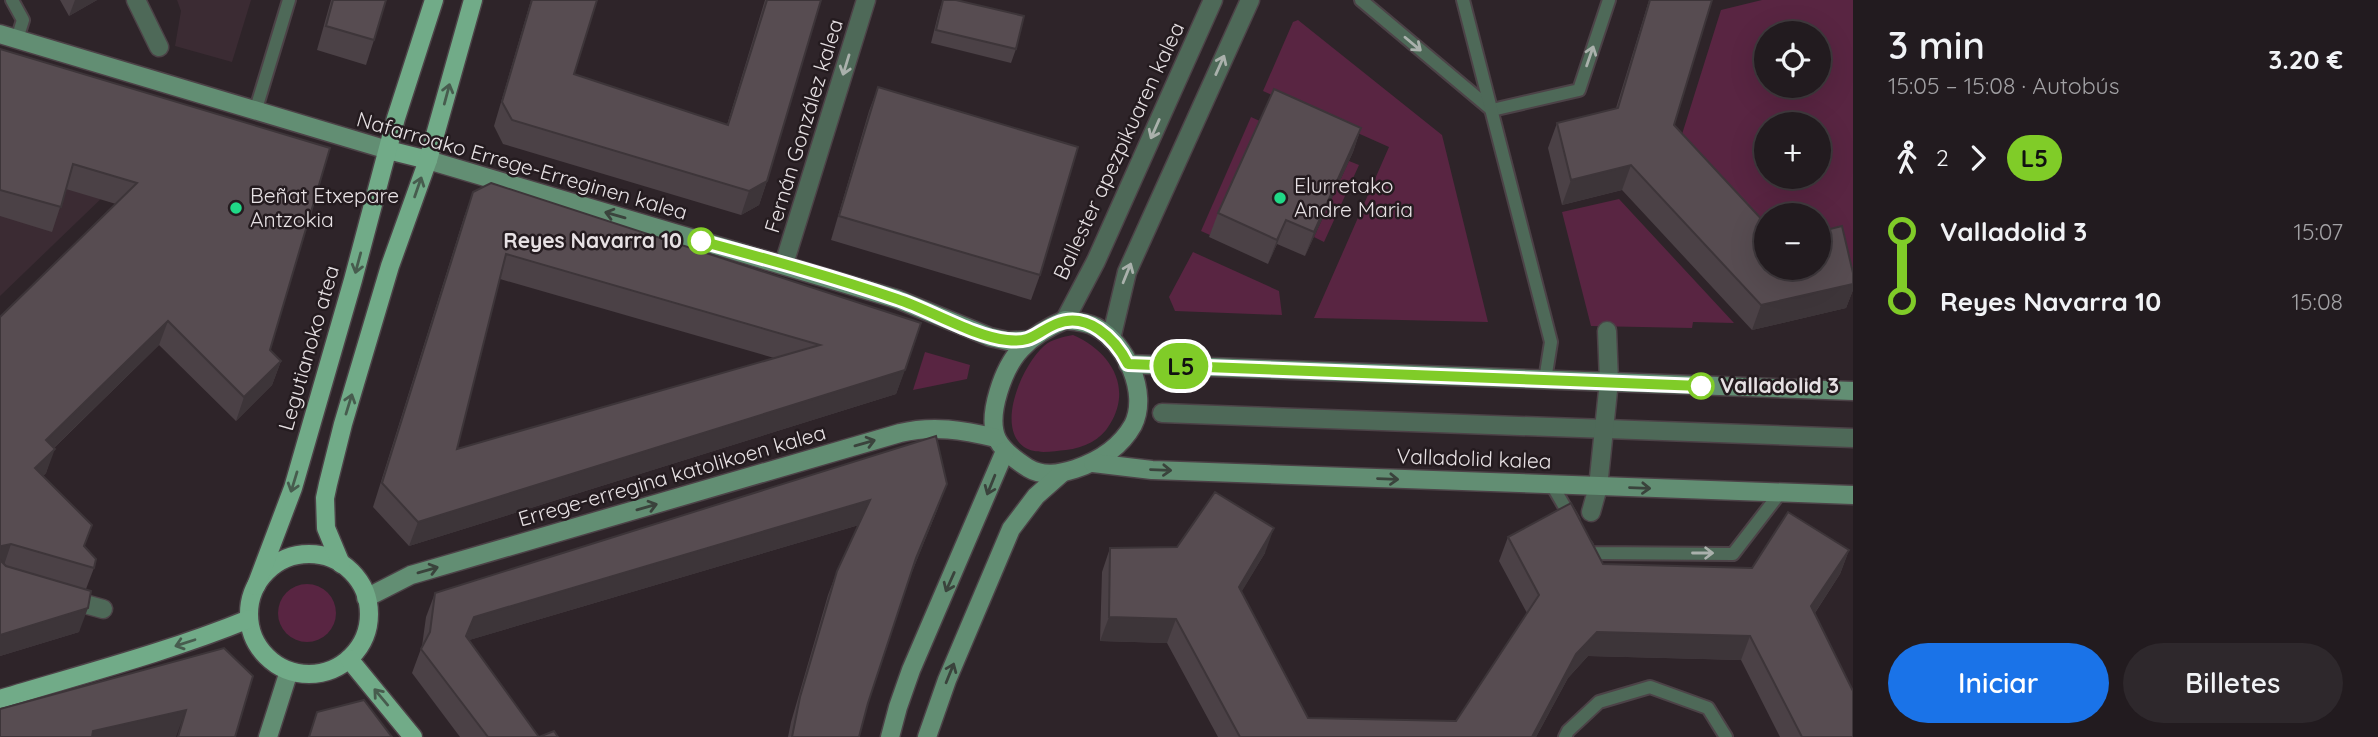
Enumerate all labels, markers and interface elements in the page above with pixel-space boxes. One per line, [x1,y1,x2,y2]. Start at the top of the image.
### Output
street label: Fernán González kalea [758,16,848,236]
street label: Ballester apezpikuaren kalea [1047,18,1189,283]
map controls [1754,21,1831,280]
button: locate [1754,21,1831,98]
text: 3 min [1888,21,1985,69]
one-way arrow [1404,36,1422,52]
text: 3.20 € [2268,43,2343,76]
one-way arrow [1585,46,1597,68]
one-way arrow [839,54,852,76]
one-way arrow [1214,55,1227,76]
text: 15:05 – 15:08 · Autobús [1888,71,2119,100]
one-way arrow [441,83,454,106]
street label: Nafarroako Errege-Erreginen kalea [354,105,691,225]
button: + [1754,112,1831,189]
one-way arrow [1148,118,1161,140]
icon: walk [1888,139,1926,177]
icon: forward [1959,139,1997,177]
text: 2 [1936,143,1949,172]
text: L5 [2021,143,2048,173]
place label: Elurretako Andre Maria [1294,172,1413,222]
one-way arrow [413,177,425,199]
place label: Beñat Etxepare Antzokia [250,182,399,232]
marker: Elurretako Andre Maria [1272,190,1288,206]
marker: Beñat Etxepare Antzokia [228,200,244,216]
button: − [1754,203,1831,280]
one-way arrow [604,208,626,221]
text: Valladolid 3 [1940,215,2087,248]
text: 15:07 [2293,217,2343,246]
place label: Reyes Navarra 10 [503,227,682,253]
marker: Reyes Navarra 10 [688,228,714,254]
one-way arrow [350,252,363,274]
street label: Legutianoko atea [272,262,344,433]
one-way arrow [1122,262,1135,284]
text: Reyes Navarra 10 [1940,285,2161,318]
text: 15:08 [2292,287,2343,316]
line badge: L5 [1150,343,1212,389]
text: L5 [1167,351,1195,381]
place label: Valladolid 3 [1720,372,1839,398]
marker: Valladolid 3 [1688,373,1714,399]
one-way arrow [343,393,356,416]
street label: Errege-erregina katolikoen kalea [515,419,829,531]
one-way arrow [853,436,876,449]
street label: Valladolid kalea [1396,442,1552,474]
one-way arrow [1149,463,1172,477]
one-way arrow [287,471,300,493]
one-way arrow [1376,472,1399,485]
one-way arrow [984,474,997,495]
one-way arrow [1628,482,1651,495]
one-way arrow [635,499,657,512]
one-way arrow [1691,546,1714,560]
one-way arrow [417,563,439,576]
one-way arrow [943,570,956,592]
one-way arrow [174,637,196,650]
button: Iniciar [1888,643,2109,723]
button: Billetes [2123,643,2343,723]
one-way arrow [945,662,958,684]
one-way arrow [374,689,389,707]

